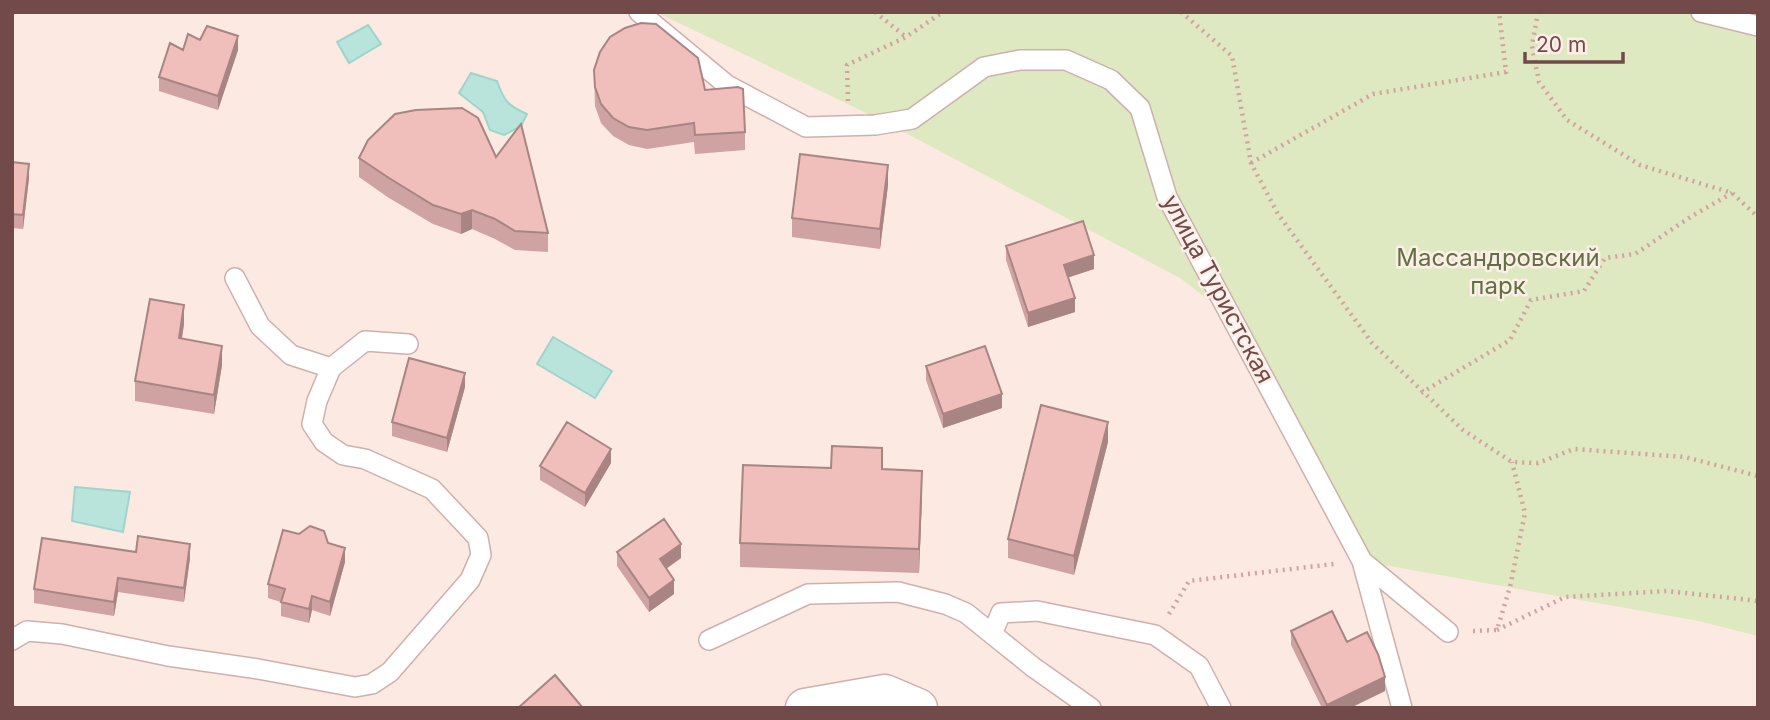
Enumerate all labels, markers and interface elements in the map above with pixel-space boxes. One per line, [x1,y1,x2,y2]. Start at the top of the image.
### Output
scale bar [1525,21,1623,65]
text: 20 m [1536,32,1586,57]
street label: улица Туристская [1157,190,1280,388]
park label: Массандровский парк [1396,243,1600,300]

